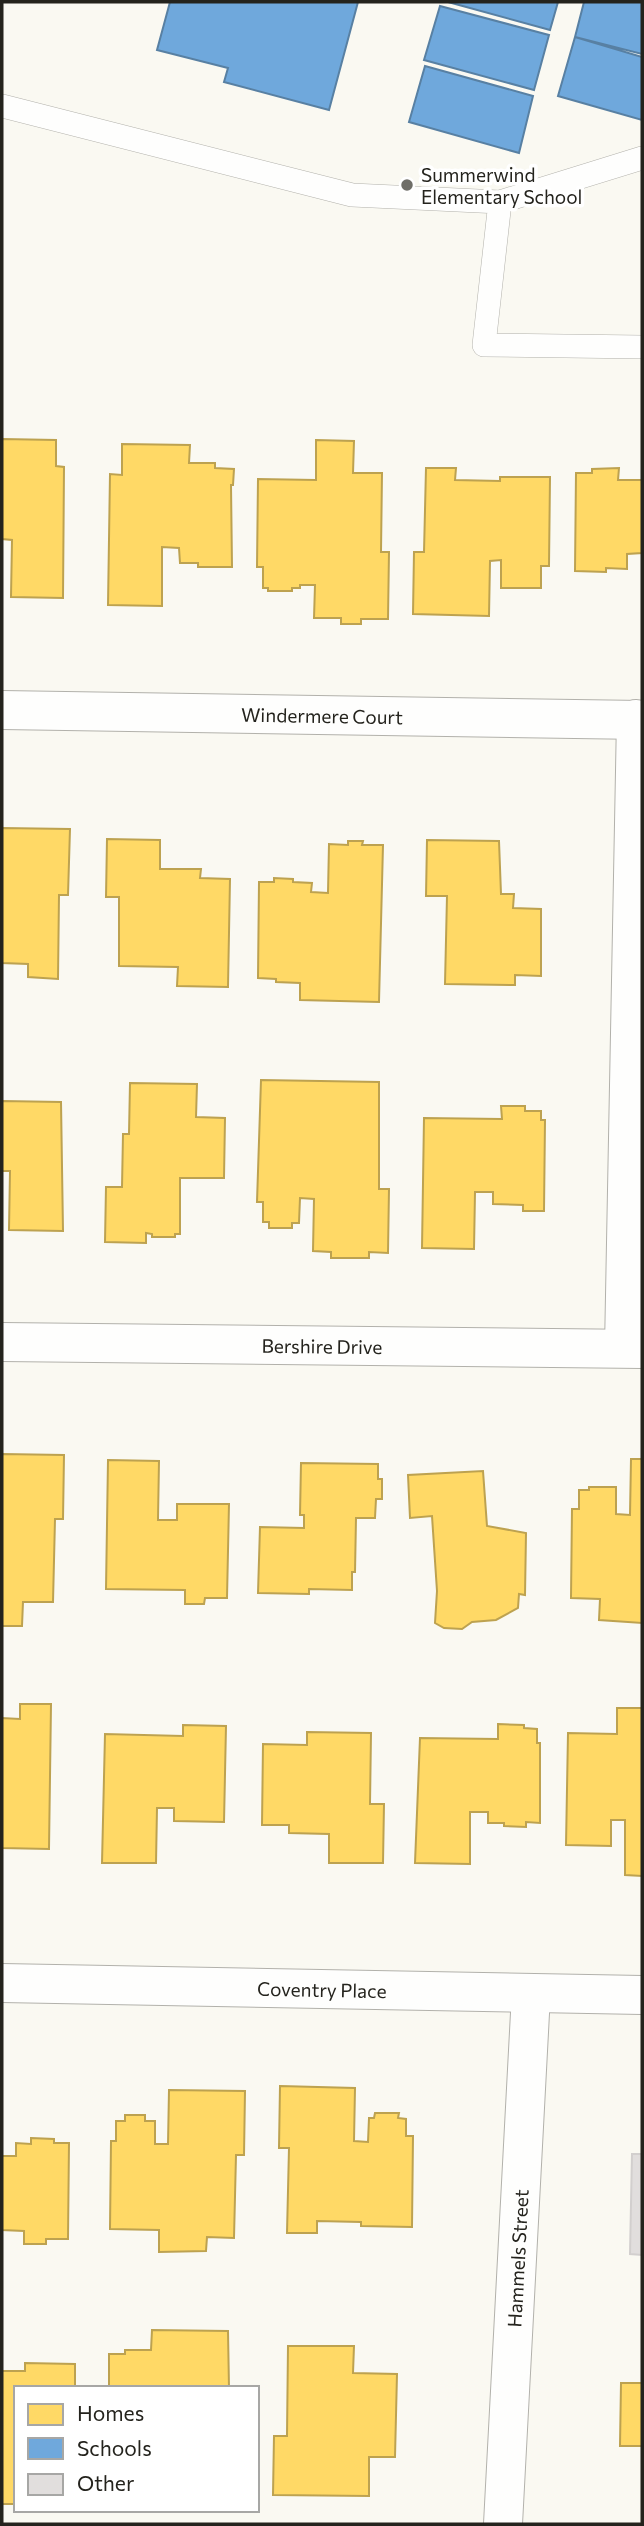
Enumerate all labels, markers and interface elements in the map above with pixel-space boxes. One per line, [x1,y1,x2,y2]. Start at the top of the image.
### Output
place label: Summerwind Elementary School [421,163,582,208]
marker: Summerwind Elementary School [399,177,415,193]
street label: Windermere Court [241,702,403,728]
street label: Bershire Drive [261,1333,383,1358]
street label: Coventry Place [257,1976,387,2002]
street label: Hammels Street [502,2189,532,2328]
legend [14,2386,259,2512]
text: Homes [77,2400,144,2425]
text: Schools [77,2435,152,2460]
text: Other [77,2470,134,2495]

